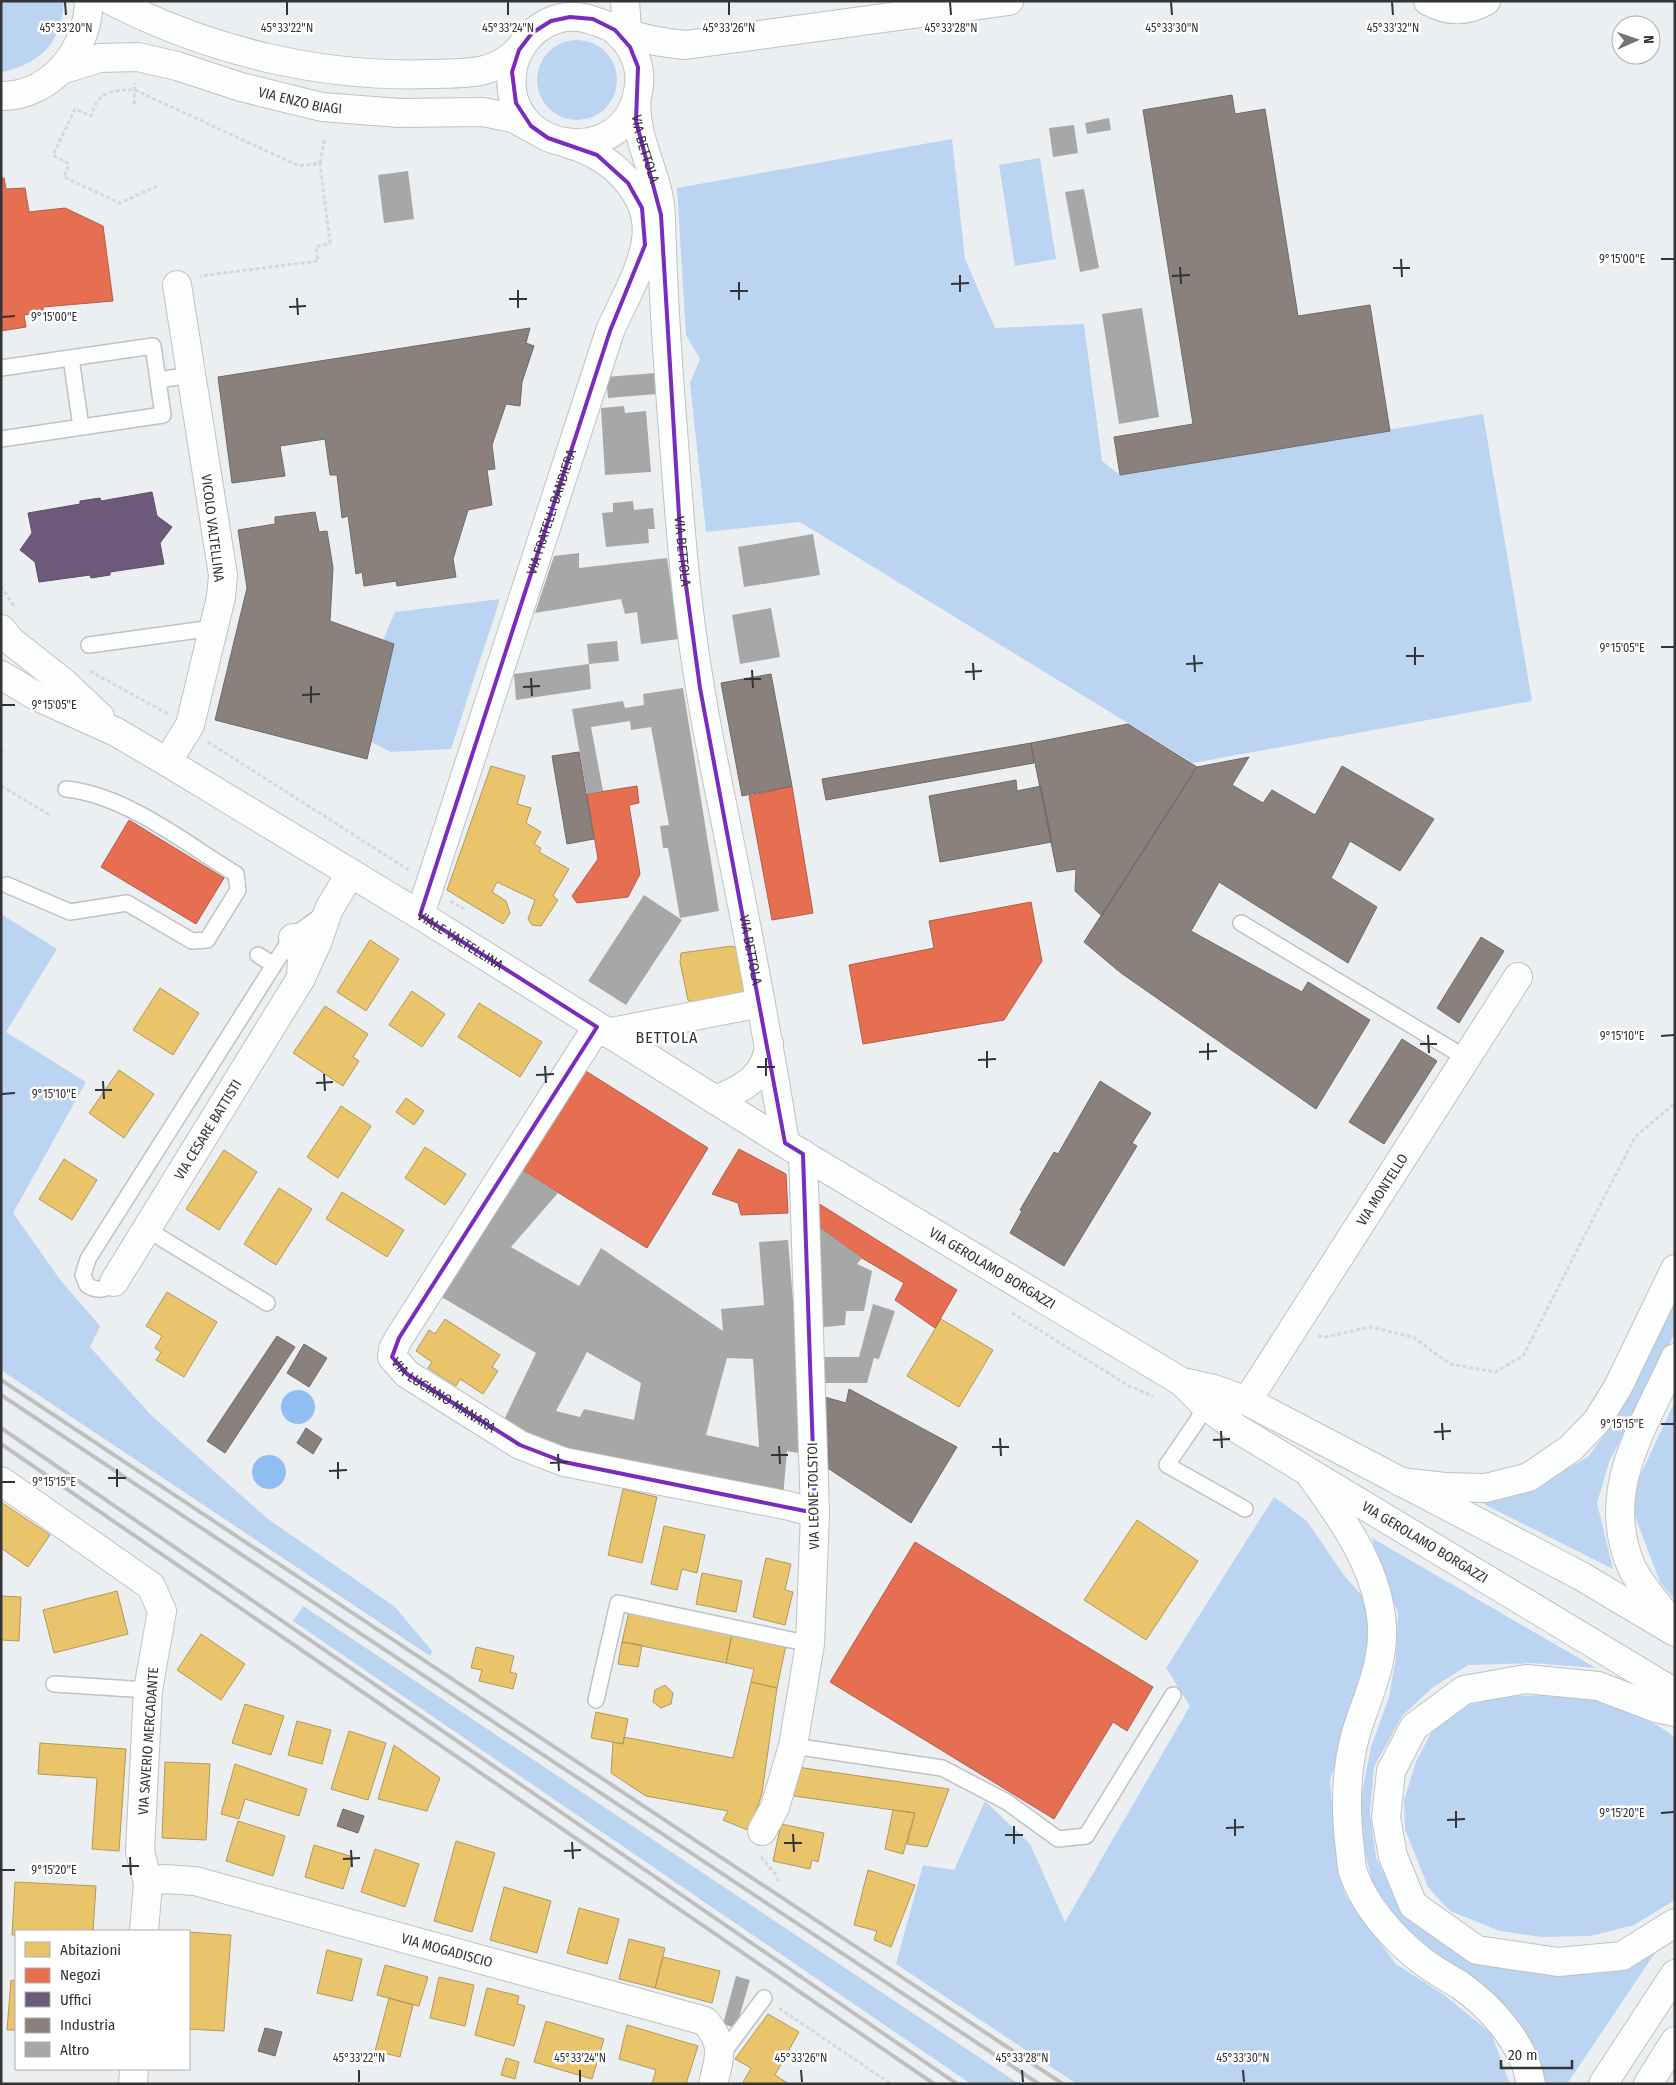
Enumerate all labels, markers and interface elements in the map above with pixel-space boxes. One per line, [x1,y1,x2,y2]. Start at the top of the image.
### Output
north arrow [1611,15,1661,65]
text: 45°33'20"N [39,21,93,35]
text: 45°33'22"N [261,21,313,35]
text: 45°33'24"N [482,21,534,35]
text: 45°33'26"N [703,21,755,35]
text: 45°33'28"N [925,21,977,35]
text: 45°33'30"N [1145,21,1199,35]
text: 45°33'32"N [1367,21,1419,35]
text: N [1640,35,1657,44]
street label: VIA ENZO BIAGI [257,84,343,118]
street label: VIA BETTOLA [628,114,663,186]
text: 9°15'00"E [1599,252,1645,266]
text: 9°15'00"E [31,310,77,324]
street label: VIA FRATELLI BANDIERA [523,446,580,577]
street label: VICOLO VALTELLINA [197,473,228,584]
street label: VIA BETTOLA [671,515,694,588]
text: 9°15'05"E [1599,641,1645,655]
text: 9°15'05"E [31,698,77,712]
street label: VIALE VALTELLINA [414,907,507,974]
street label: VIA BETTOLA [735,914,765,987]
district label: BETTOLA [635,1028,699,1047]
text: 9°15'10"E [1600,1029,1645,1043]
street label: VIA CESARE BATTISTI [171,1077,245,1183]
text: 9°15'10"E [32,1087,77,1101]
street label: VIA MONTELLO [1353,1150,1412,1229]
street label: VIA GEROLAMO BORGAZZI [926,1224,1058,1313]
street label: VIA LUCIANO MANARA [388,1354,499,1437]
text: 9°15'15"E [1600,1417,1644,1431]
street label: VIA LEONE TOLSTOI [804,1442,823,1550]
text: 9°15'15"E [32,1475,76,1489]
street label: VIA GEROLAMO BORGAZZI [1359,1498,1491,1587]
street label: VIA SAVERIO MERCADANTE [135,1666,162,1815]
text: 9°15'20"E [1599,1806,1645,1820]
text: 9°15'20"E [31,1863,77,1877]
legend [15,1930,190,2070]
street label: VIA MOGADISCIO [399,1930,495,1971]
text: Abitazioni [60,1941,121,1959]
text: Negozi [60,1966,101,1984]
text: Uffici [60,1991,91,2009]
text: Industria [60,2016,115,2034]
scale bar [1501,2038,1572,2070]
text: Altro [60,2041,90,2059]
text: 20 m [1508,2046,1538,2064]
text: 45°33'22"N [333,2051,385,2065]
text: 45°33'24"N [554,2051,606,2065]
text: 45°33'26"N [775,2051,827,2065]
text: 45°33'28"N [996,2051,1048,2065]
text: 45°33'30"N [1216,2051,1270,2065]

